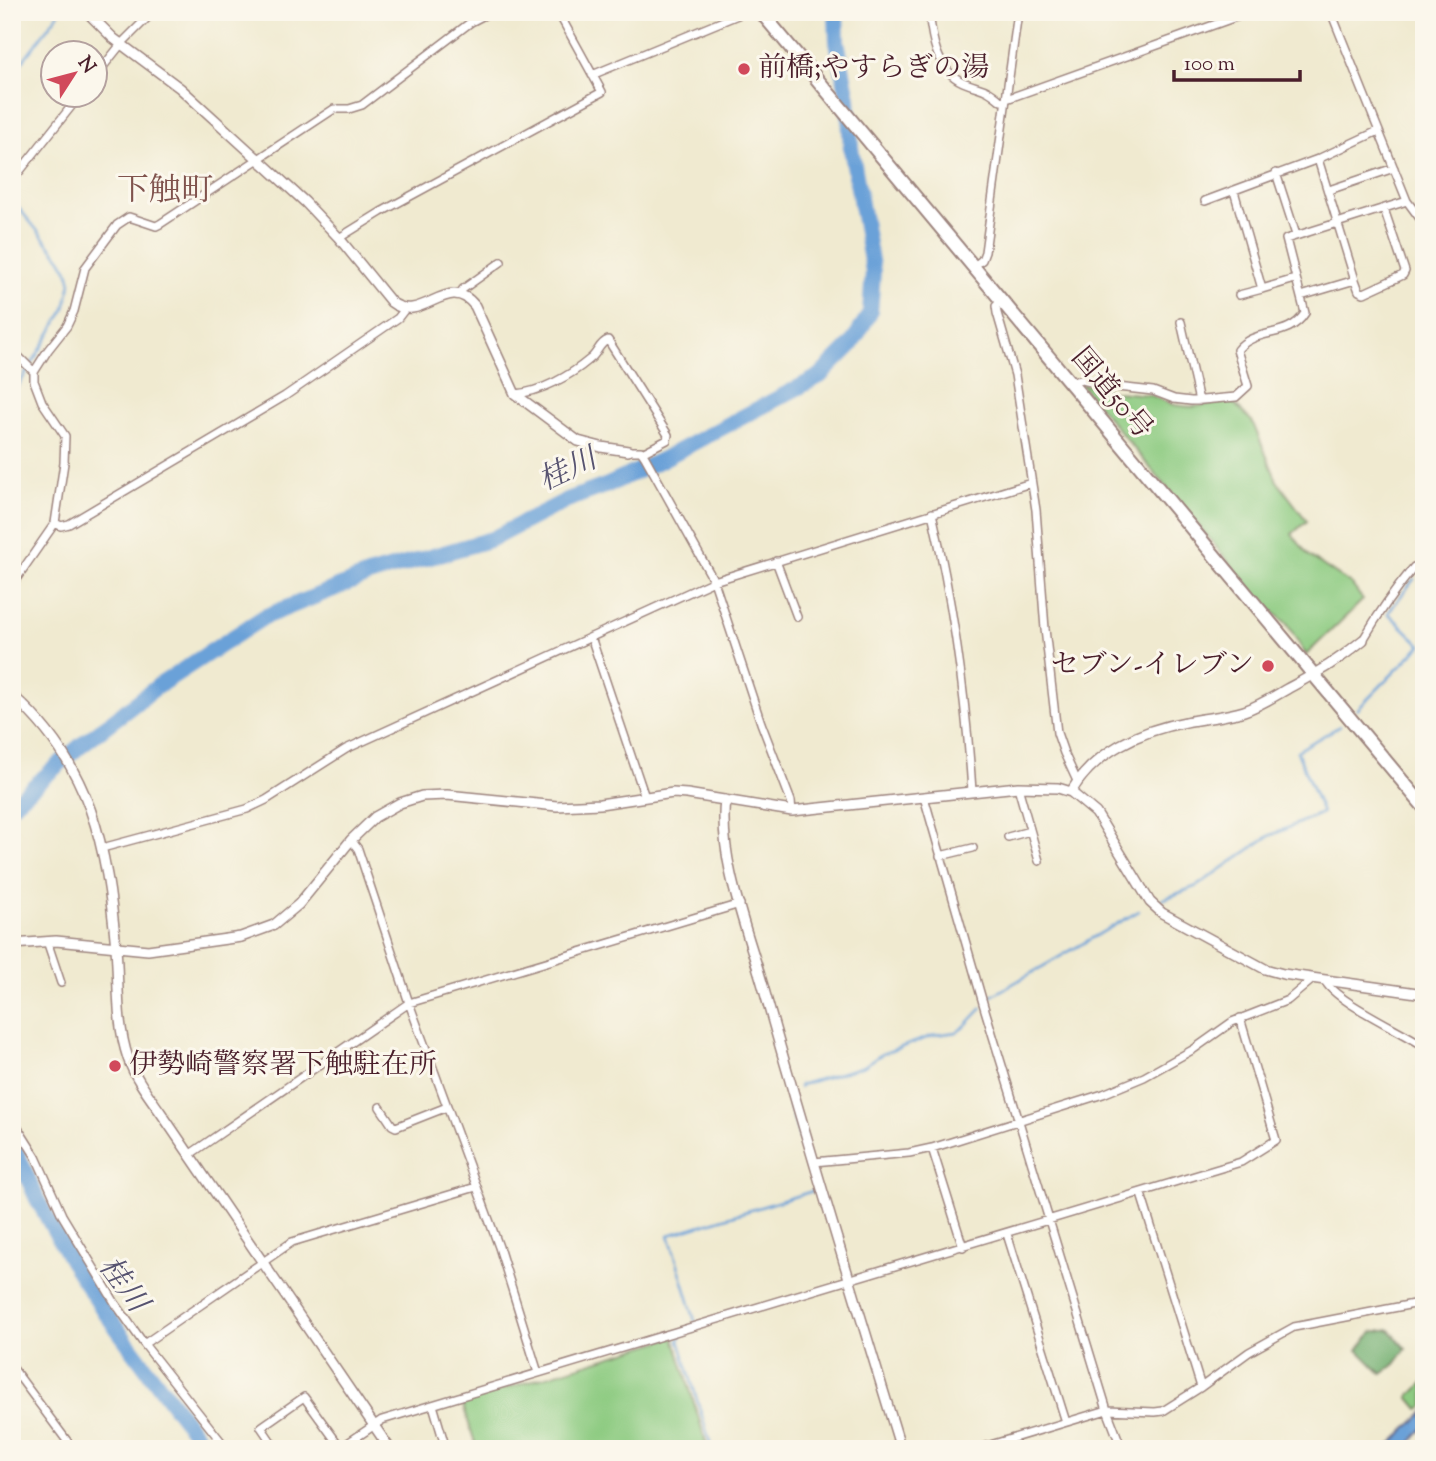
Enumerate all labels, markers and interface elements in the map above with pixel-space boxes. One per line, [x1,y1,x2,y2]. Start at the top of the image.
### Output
north arrow [38,38,108,108]
scale bar [1174,38,1300,82]
place label: 前橋;やすらぎの湯 [758,49,989,89]
text: 100 m [1184,50,1235,80]
text: N [70,51,101,80]
marker: 前橋;やすらぎの湯 [736,61,752,77]
district label: 下触町 [117,169,213,215]
street label: 国道50号 [1061,340,1161,448]
water label: 桂川 [532,438,607,503]
place label: セブン-イレブン [1051,646,1254,686]
marker: セブン-イレブン [1260,658,1276,674]
place label: 伊勢崎警察署下触駐在所 [129,1046,437,1086]
marker: 伊勢崎警察署下触駐在所 [107,1058,123,1074]
water label: 桂川 [87,1248,159,1324]

